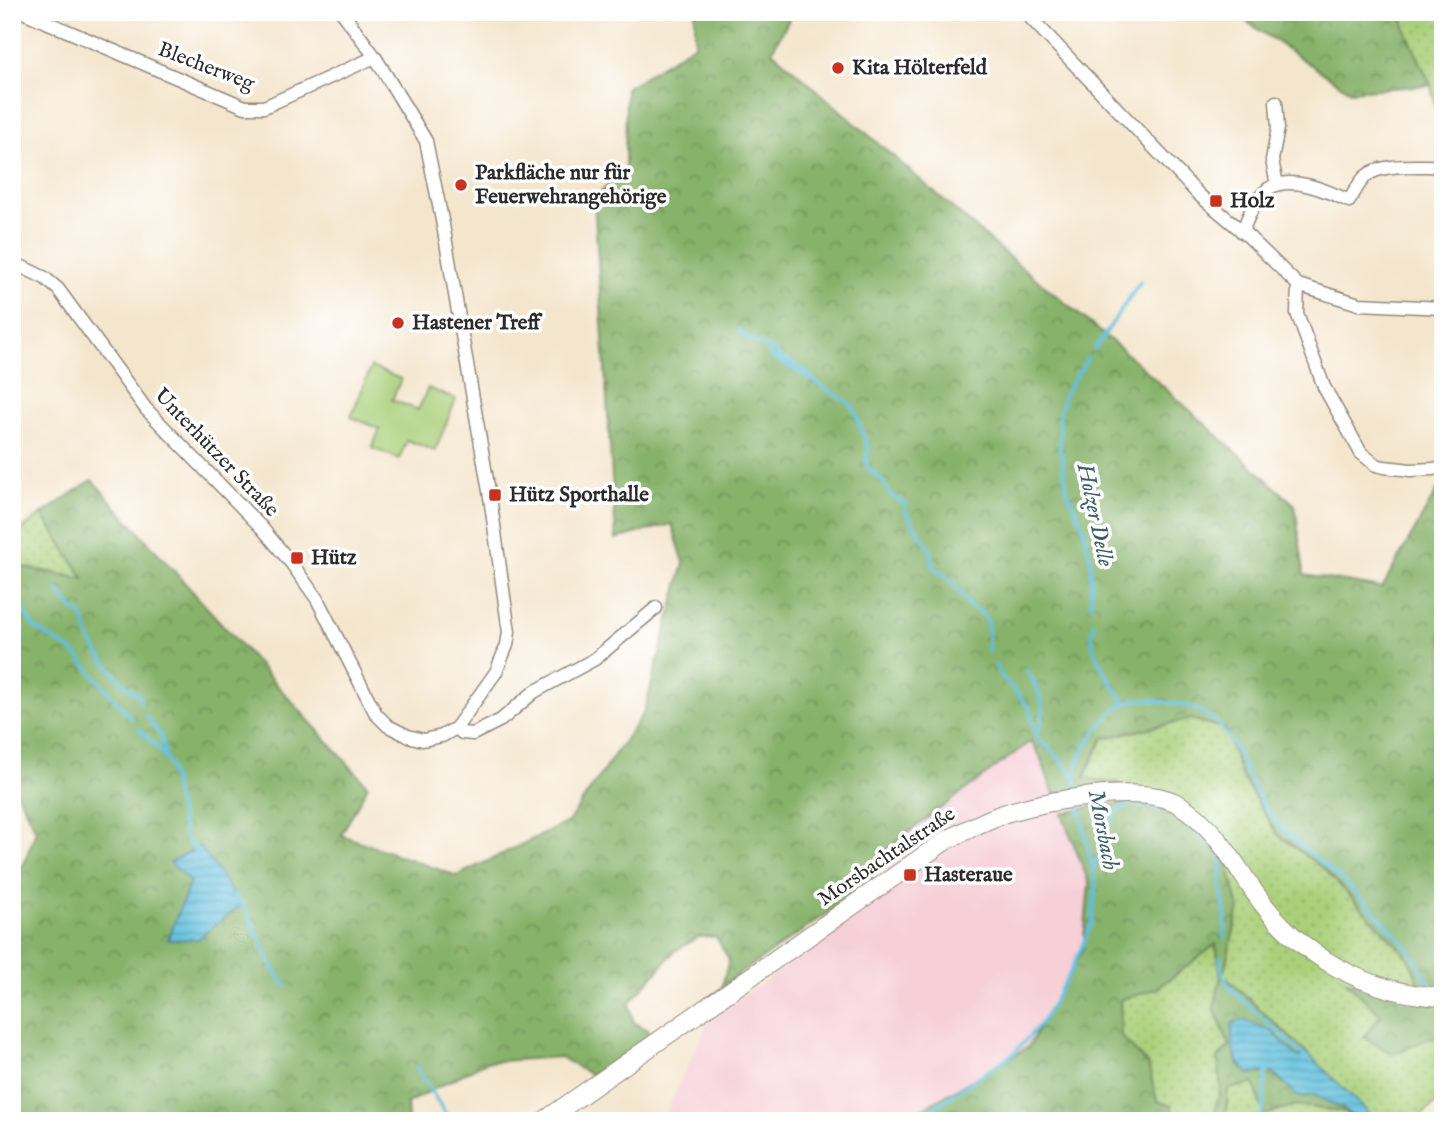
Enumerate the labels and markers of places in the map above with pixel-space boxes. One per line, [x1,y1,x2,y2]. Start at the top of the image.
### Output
place label: Kita Hölterfeld [852,55,988,82]
marker: Kita Hölterfeld [830,60,846,76]
place label: Parkfläche nur für Feuerwehrangehörige [475,160,667,211]
marker: Parkfläche nur für Feuerwehrangehörige [453,177,469,193]
place label: Holz [1230,188,1275,215]
marker: Holz [1208,193,1224,209]
place label: Hastener Treff [412,310,543,337]
marker: Hastener Treff [390,315,406,331]
place label: Hütz Sporthalle [509,482,649,509]
marker: Hütz Sporthalle [487,487,503,503]
place label: Hütz [311,545,357,572]
marker: Hütz [289,550,305,566]
place label: Hasteraue [924,862,1013,889]
marker: Hasteraue [902,867,918,883]

